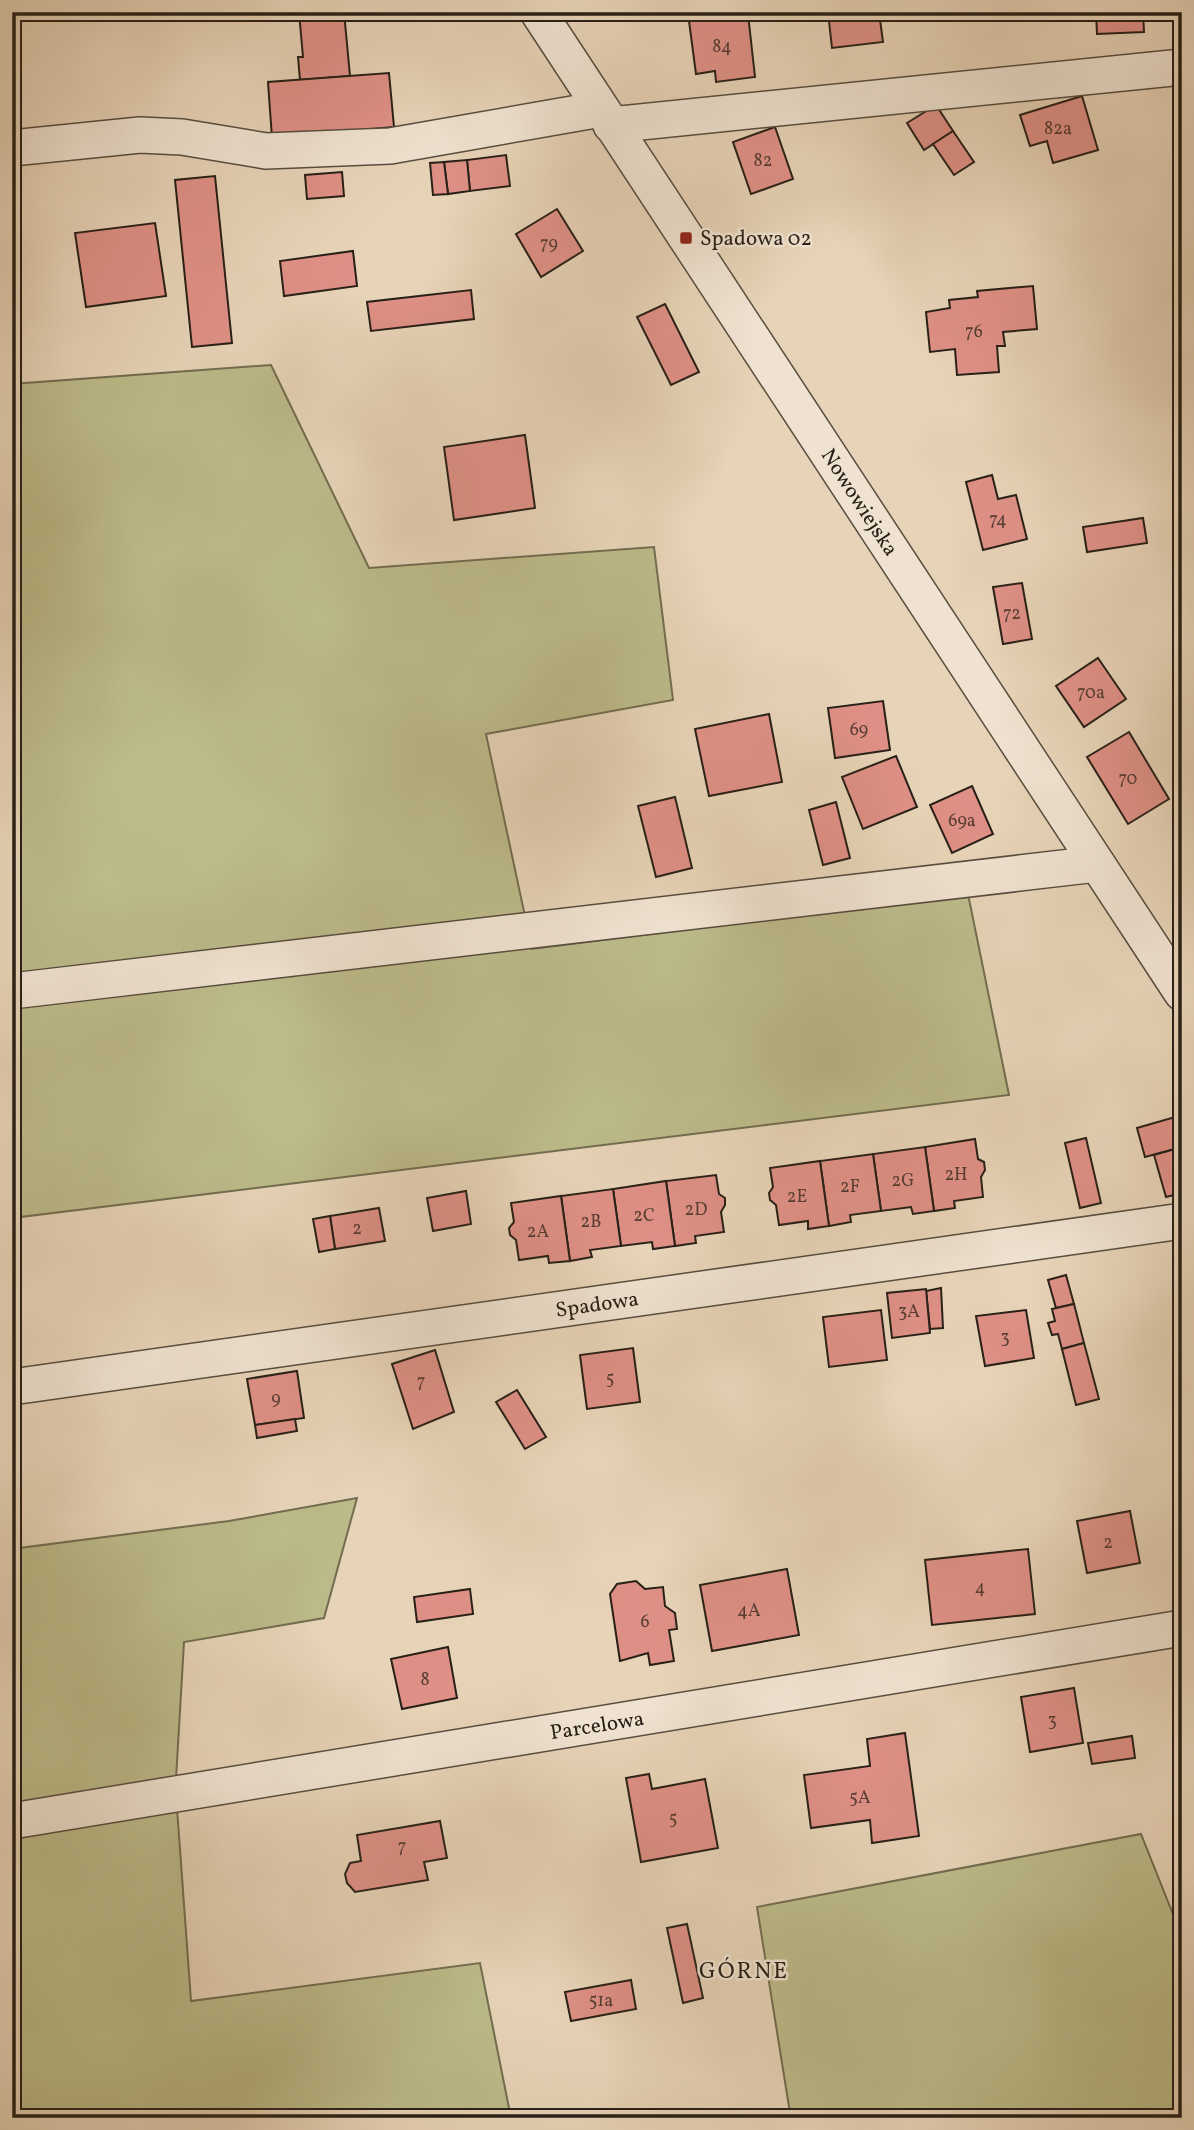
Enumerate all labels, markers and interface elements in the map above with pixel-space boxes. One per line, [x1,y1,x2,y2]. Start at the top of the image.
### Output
house number: 84 [712,35,732,60]
house number: 82a [1044,117,1072,142]
house number: 82 [754,149,772,174]
place label: Spadowa 02 [700,225,812,254]
marker: Spadowa 02 [678,230,694,246]
house number: 79 [540,232,558,257]
house number: 76 [965,320,983,345]
street label: Nowowiejska [813,443,904,562]
house number: 74 [989,508,1007,533]
house number: 72 [1003,602,1021,627]
house number: 70a [1077,681,1105,706]
house number: 69 [850,718,868,743]
house number: 70 [1119,767,1138,792]
house number: 69a [948,809,976,834]
house number: 2H [944,1163,968,1188]
house number: 2G [892,1169,914,1194]
house number: 2F [840,1175,860,1200]
house number: 2E [787,1185,807,1210]
house number: 2D [685,1198,707,1223]
house number: 2C [633,1204,655,1229]
house number: 2B [581,1210,601,1235]
house number: 2 [352,1217,362,1242]
house number: 2A [527,1220,549,1245]
street label: Spadowa [554,1285,641,1326]
house number: 3A [898,1300,920,1325]
house number: 3 [1000,1326,1010,1351]
house number: 5 [606,1367,614,1392]
house number: 7 [417,1370,425,1395]
house number: 9 [271,1387,281,1412]
house number: 2 [1103,1531,1113,1556]
house number: 4 [975,1576,985,1601]
house number: 4A [737,1599,761,1624]
house number: 6 [640,1610,650,1635]
house number: 8 [420,1668,430,1693]
street label: Parcelowa [548,1705,646,1748]
house number: 3 [1047,1709,1057,1734]
house number: 5A [849,1786,871,1811]
house number: 5 [669,1807,677,1832]
house number: 7 [398,1835,406,1860]
district label: GÓRNE [699,1956,789,1988]
house number: 51a [589,1989,613,2014]

